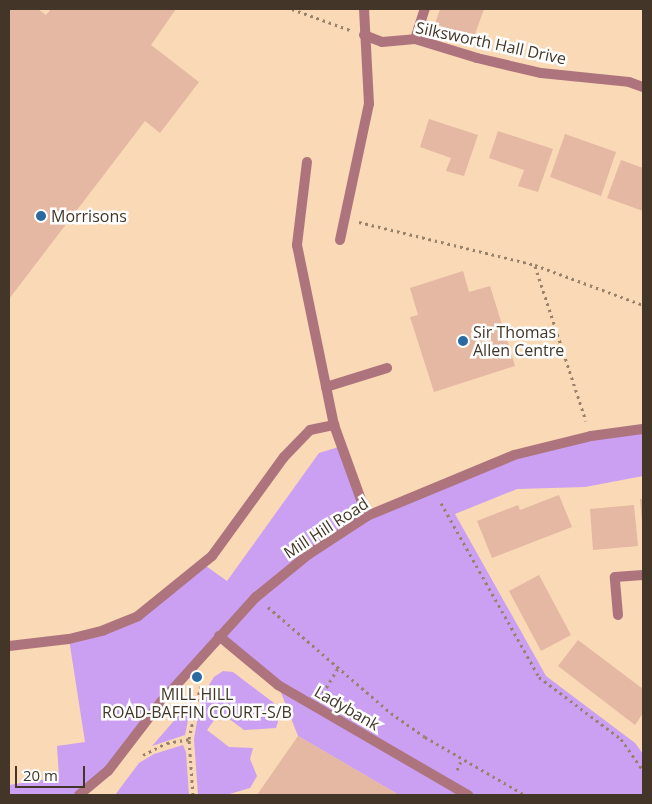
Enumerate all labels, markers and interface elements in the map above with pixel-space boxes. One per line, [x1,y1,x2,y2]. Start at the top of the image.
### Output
street label: Silksworth Hall Drive [414,18,568,68]
place label: Morrisons [51,206,127,226]
marker: Morrisons [35,210,47,222]
place label: Sir Thomas Allen Centre [473,322,564,360]
marker: Sir Thomas Allen Centre [457,335,469,347]
street label: Mill Hill Road [280,494,372,562]
marker: MILL HILL ROAD-BAFFIN COURT-S/B [191,671,203,683]
street label: Ladybank [311,682,383,734]
place label: MILL HILL ROAD-BAFFIN COURT-S/B [102,684,292,722]
scale bar [18,756,88,788]
text: 20 m [23,765,58,785]

